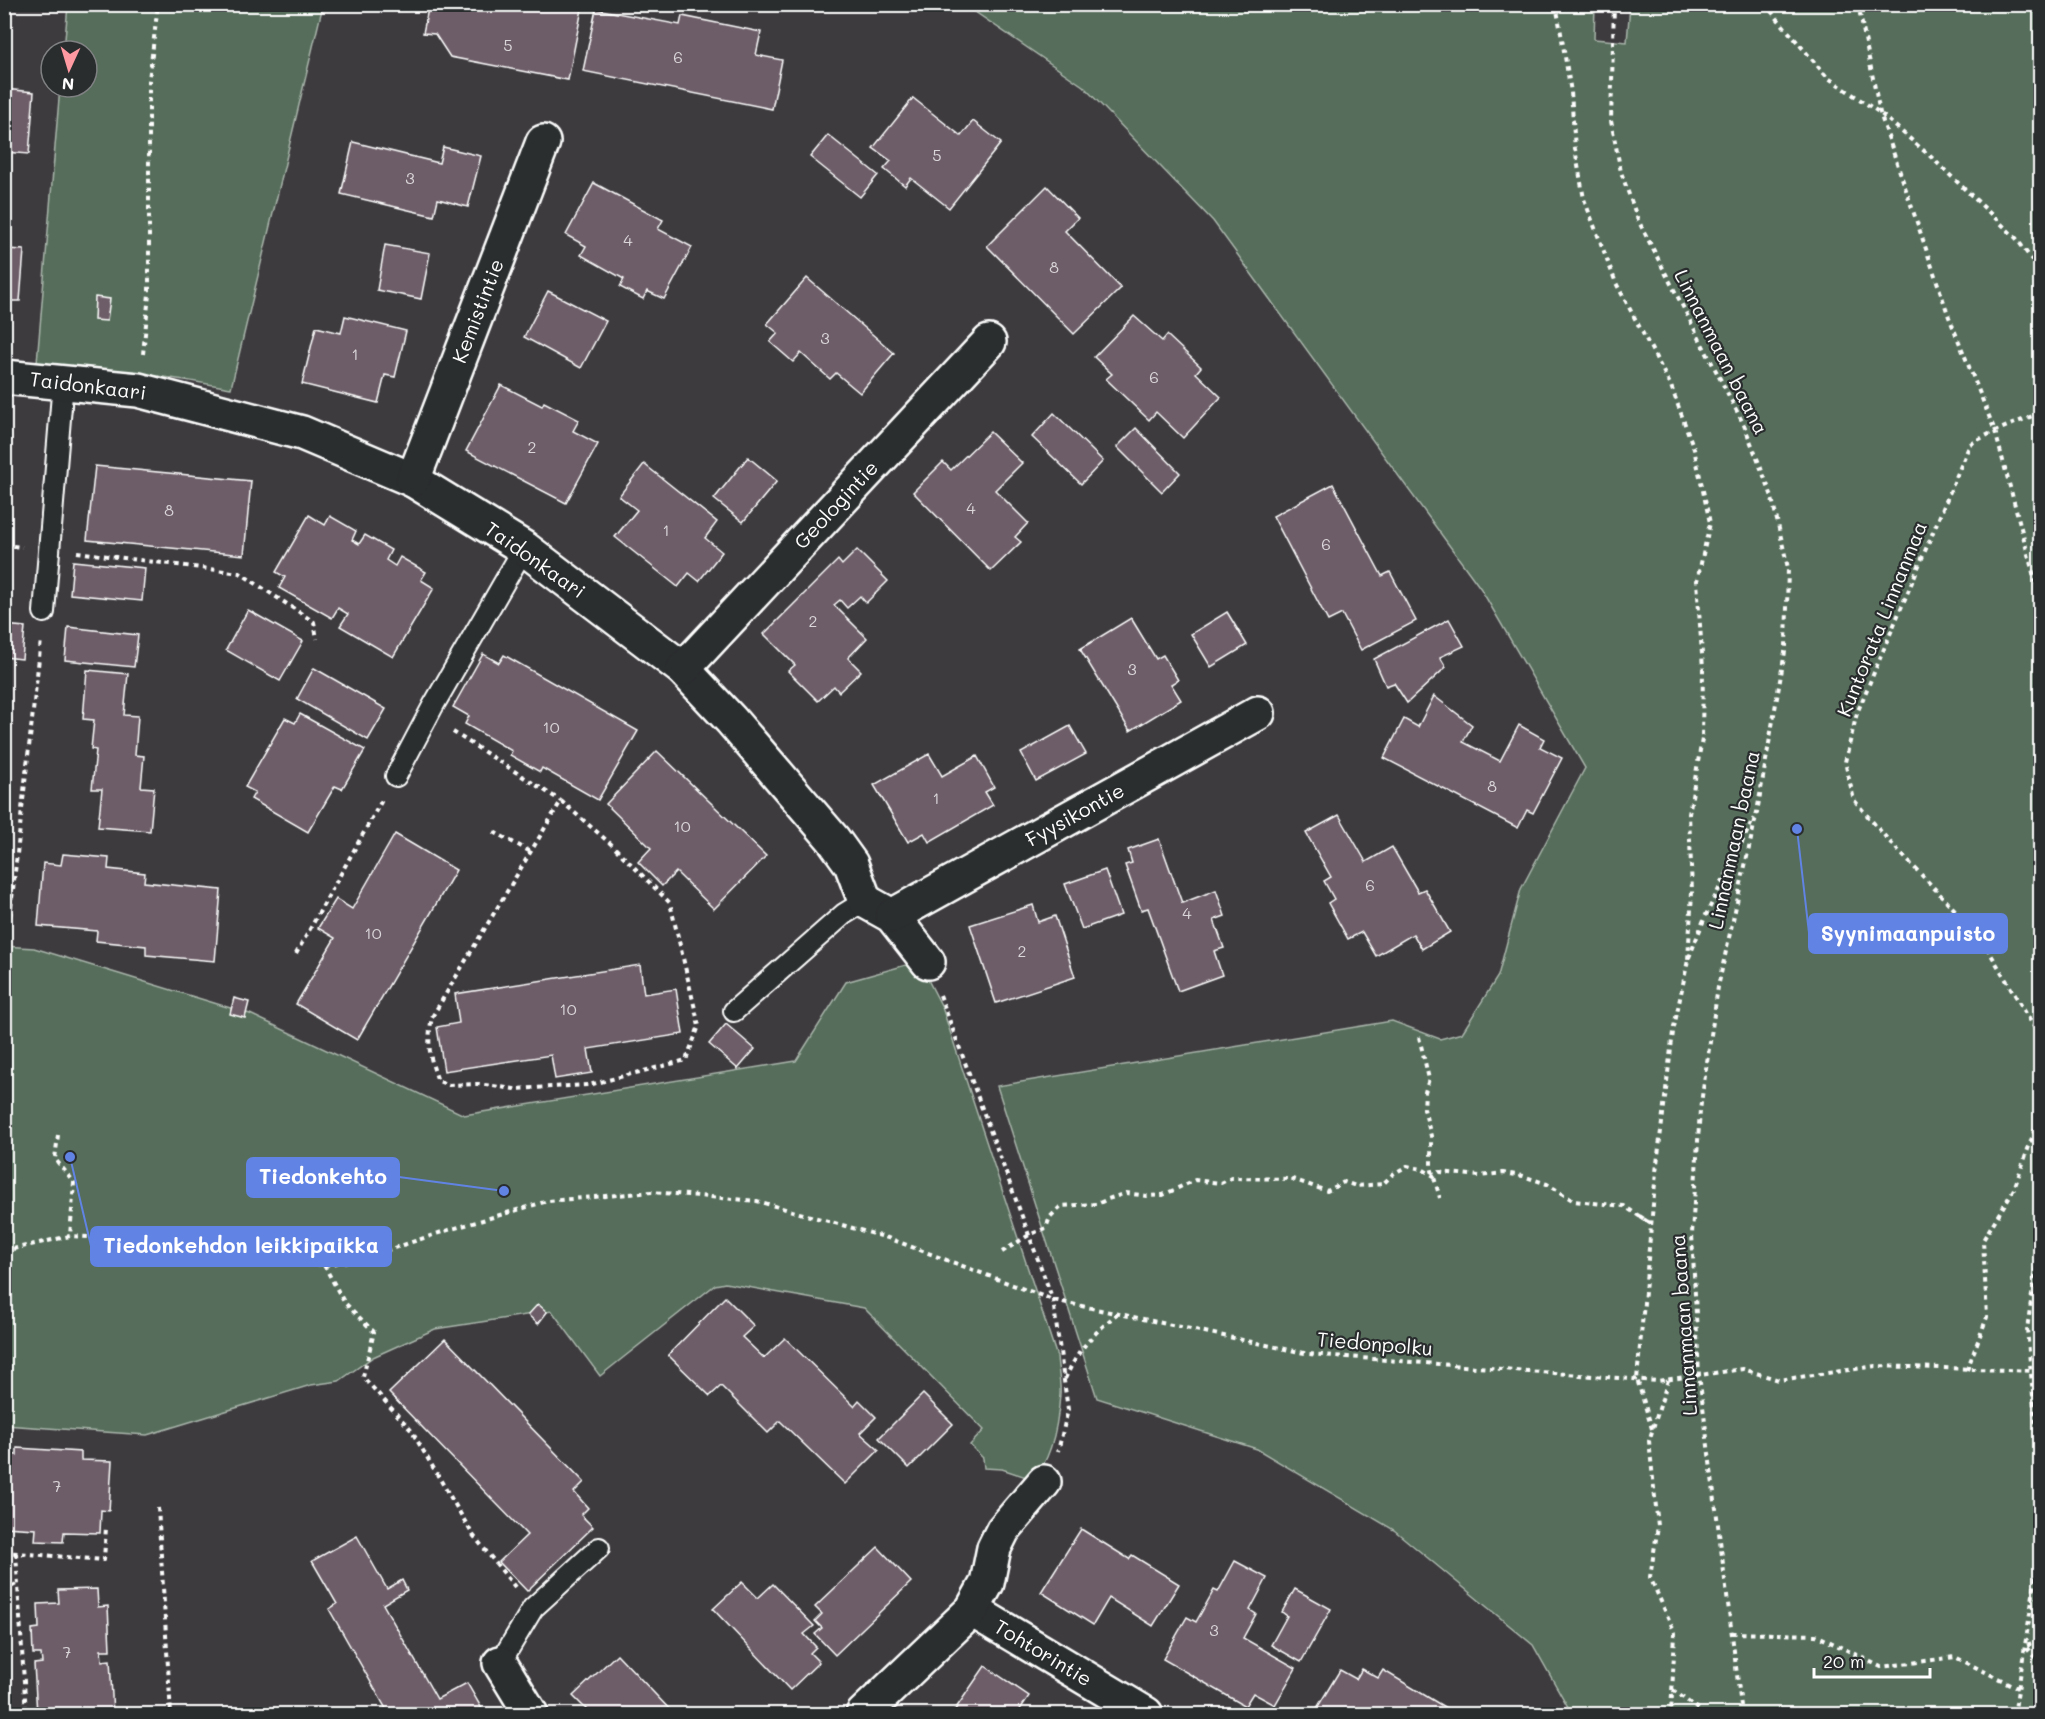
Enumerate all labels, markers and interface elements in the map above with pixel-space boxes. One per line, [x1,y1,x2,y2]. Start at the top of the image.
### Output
house number: 5 [503,34,513,55]
north arrow [39,39,99,99]
house number: 6 [673,46,683,67]
text: N [61,74,75,95]
house number: 5 [932,144,942,165]
house number: 3 [405,167,415,188]
house number: 4 [623,229,633,250]
street label: Kemistintie [445,255,509,366]
house number: 8 [1049,256,1059,277]
street label: Linnanmaan baana [1669,265,1775,438]
house number: 3 [820,327,830,348]
house number: 1 [351,343,359,364]
street label: Taidonkaari [28,365,148,405]
house number: 6 [1149,366,1159,387]
house number: 2 [528,436,536,457]
street label: Geologintie [788,454,883,554]
house number: 4 [966,497,976,518]
house number: 8 [164,499,174,520]
street label: Taidonkaari [480,515,591,603]
street label: Kuntorata Linnanmaa [1830,517,1932,720]
house number: 1 [662,519,670,540]
house number: 6 [1321,533,1331,554]
house number: 2 [809,610,817,631]
house number: 3 [1127,658,1137,679]
house number: 10 [542,716,560,737]
street label: Linnanmaan baana [1701,748,1765,931]
house number: 8 [1487,775,1497,796]
street label: Fyysikontie [1021,776,1128,852]
house number: 1 [932,787,940,808]
house number: 10 [673,815,691,836]
house number: 6 [1365,874,1375,895]
house number: 4 [1182,902,1192,923]
callout: Syynimaanpuisto [1809,914,2007,953]
text: Syynimaanpuisto [1821,919,1996,947]
house number: 10 [364,922,382,943]
house number: 2 [1018,940,1026,961]
house number: 10 [559,998,577,1019]
callout: Tiedonkehto [247,1158,399,1197]
text: Tiedonkehto [259,1162,387,1189]
callout: Tiedonkehdon leikkipaikka [91,1227,391,1266]
text: Tiedonkehdon leikkipaikka [103,1231,379,1258]
street label: Linnanmaan baana [1664,1233,1702,1417]
street label: Tiedonpolku [1316,1325,1434,1361]
house number: 7 [53,1475,62,1496]
street label: Tohtorintie [990,1613,1097,1691]
house number: 3 [1209,1619,1219,1640]
house number: 7 [63,1641,72,1662]
scale bar [1814,1641,1930,1679]
text: 20 m [1823,1649,1864,1673]

